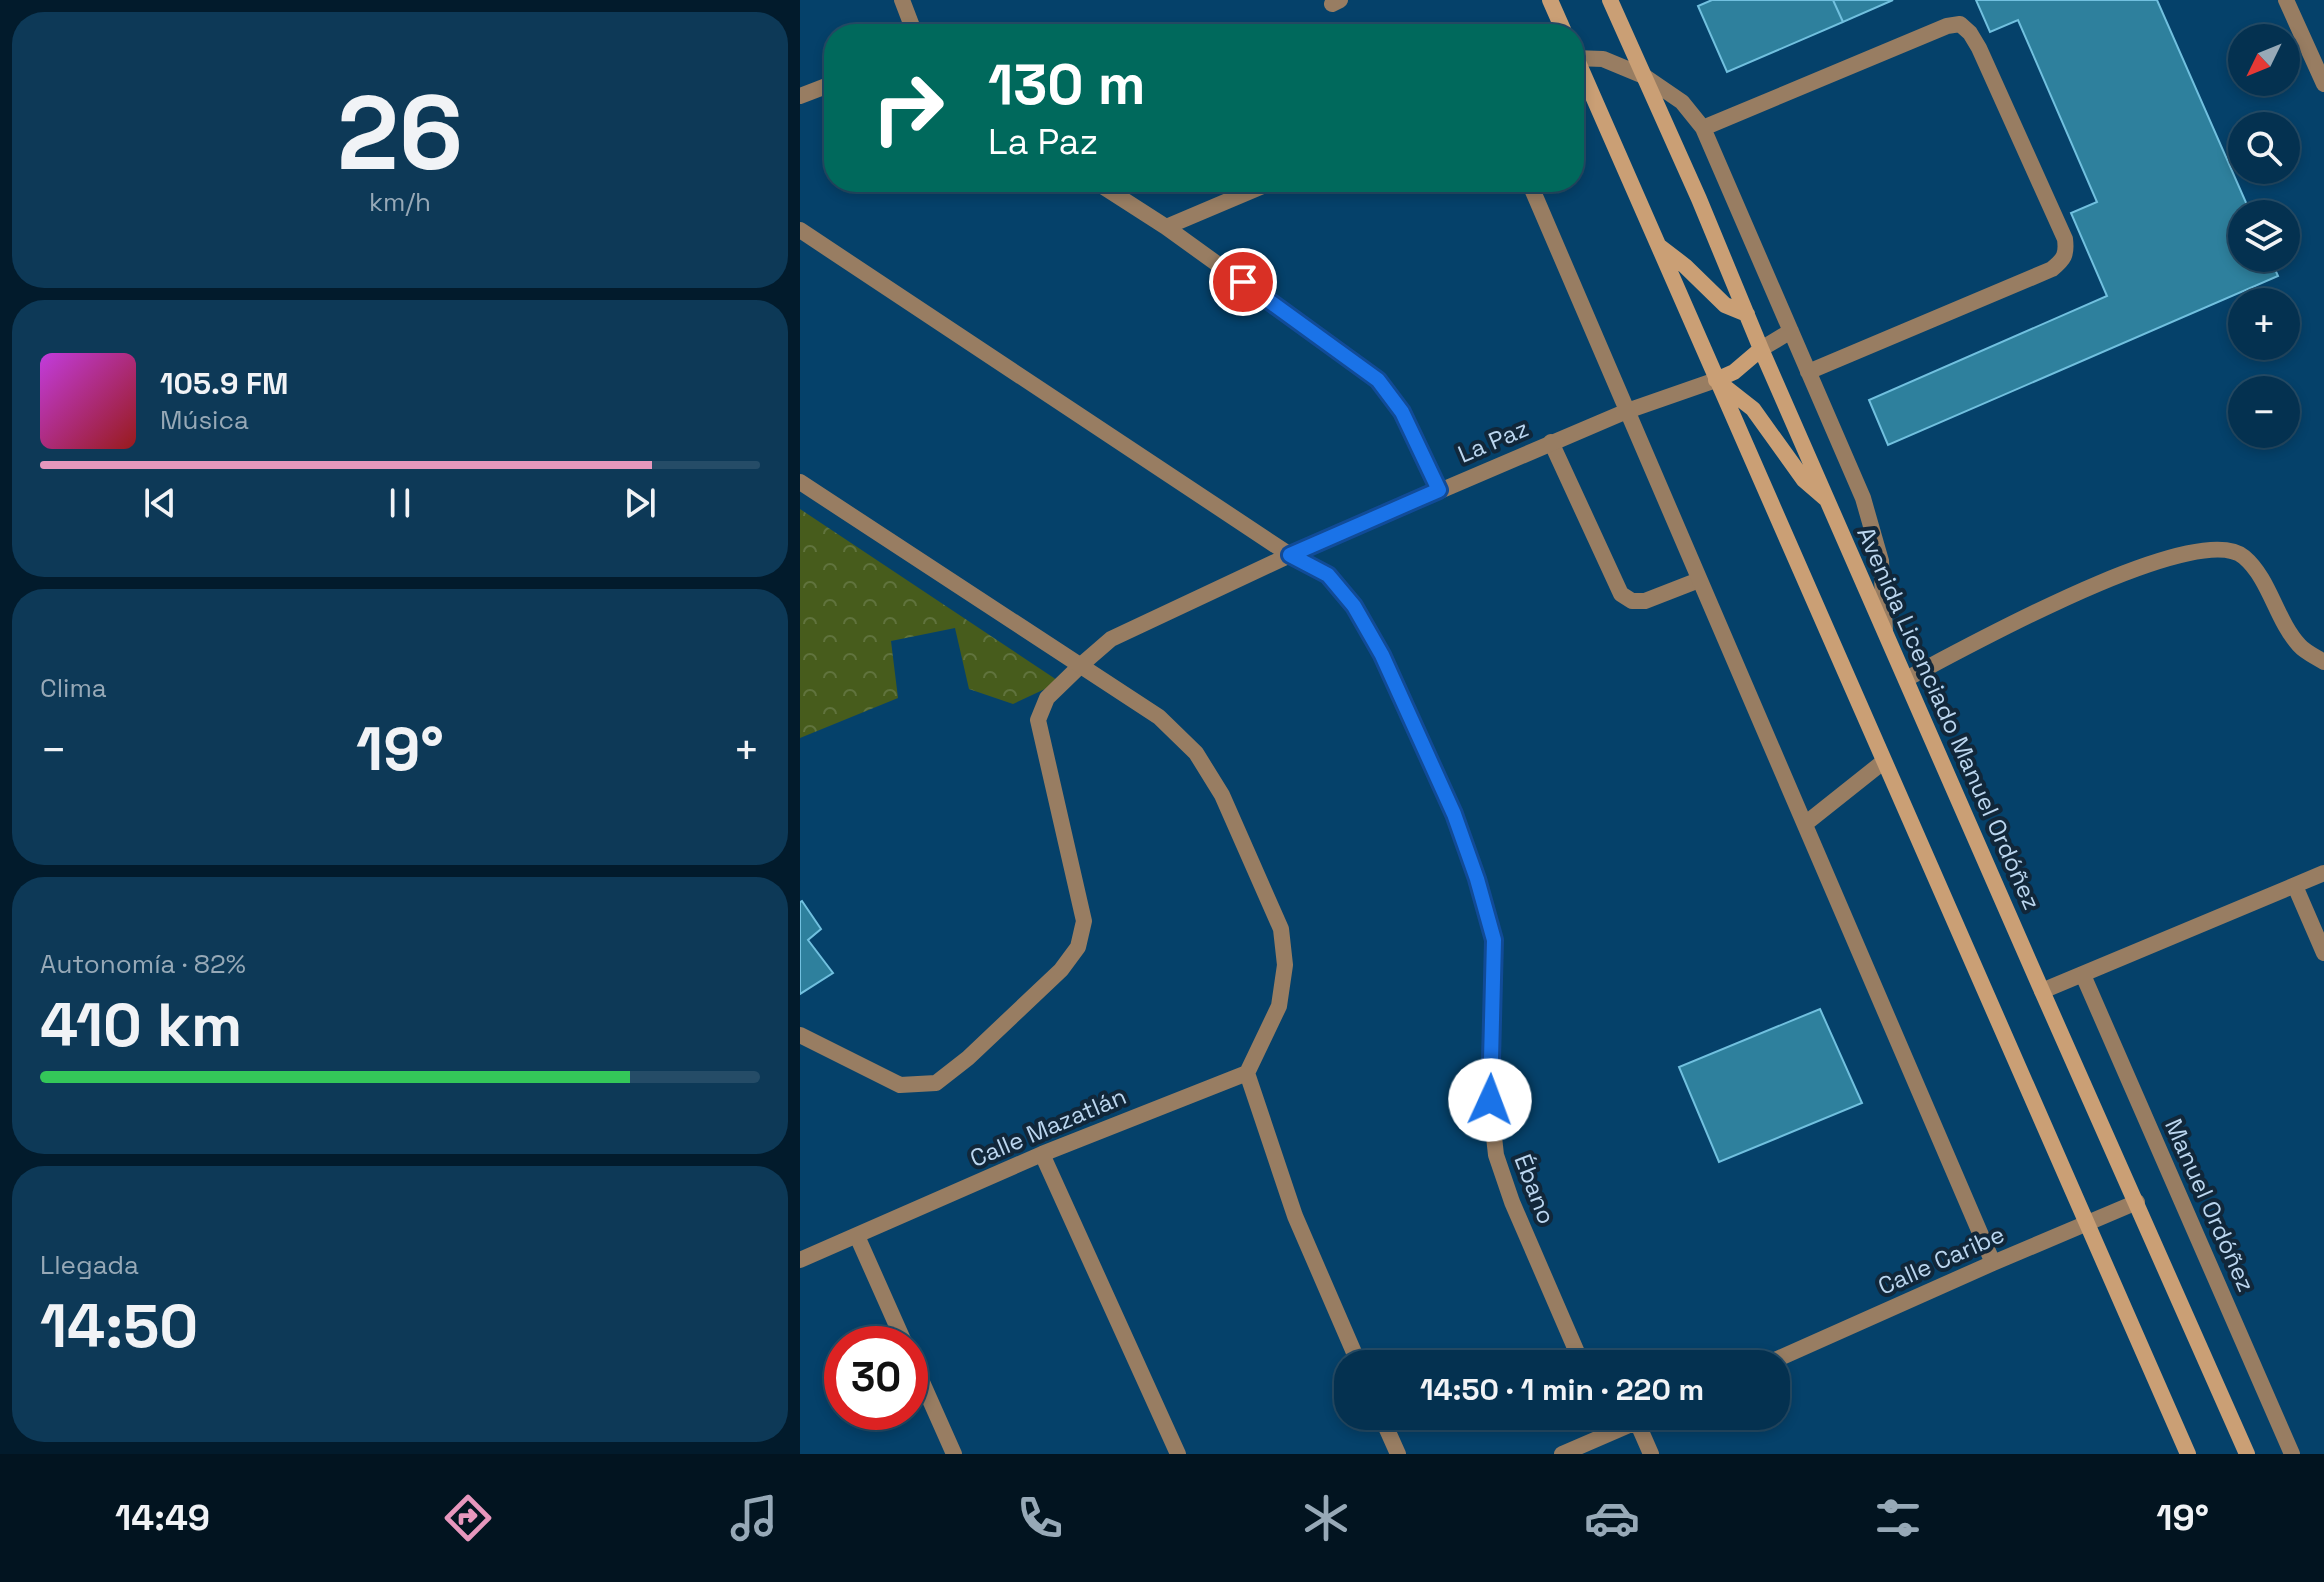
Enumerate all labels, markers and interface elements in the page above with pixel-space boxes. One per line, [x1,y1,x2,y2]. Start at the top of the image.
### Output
north arrow [2228,24,2300,96]
map controls [2228,24,2300,448]
text: 130 m [988,49,1146,120]
icon: right [856,56,960,160]
text: 26 [337,67,463,199]
button: search [2228,112,2300,184]
text: La Paz [988,119,1098,165]
text: km/h [369,185,431,219]
button: layers [2228,200,2300,272]
pin [1209,248,1277,316]
icon: arrive [1221,260,1265,304]
button: + [2228,288,2300,360]
text: 105.9 FM [160,364,289,403]
button: − [2228,376,2300,448]
text: Música [160,403,249,437]
street label: La Paz [1453,412,1533,470]
icon: previous [138,481,182,525]
icon: pause [378,481,422,525]
icon: next [618,481,662,525]
street label: Avenida Licenciado Manuel Ordóñez [1850,522,2048,914]
text: Clima [40,671,107,705]
text: 19° [356,711,444,788]
text: − [40,722,67,778]
text: + [733,722,760,778]
text: Autonomía · 82% [40,947,246,981]
text: 410 km [40,987,242,1064]
position arrow [1448,1058,1532,1142]
street label: Calle Mazatlán [965,1080,1131,1174]
street label: Manuel Ordóñez [2158,1114,2262,1296]
street label: Ébano [1508,1150,1562,1228]
street label: Calle Caribe [1873,1218,2009,1302]
text: Llegada [40,1248,139,1282]
text: 14:50 [40,1288,198,1365]
speed limit sign: 30 [824,1326,928,1430]
text: 14:50 · 1 min · 220 m [1420,1370,1704,1409]
icon: directions [440,1490,496,1546]
icon: music [726,1490,782,1546]
icon: phone [1012,1490,1068,1546]
icon: climate [1298,1490,1354,1546]
icon: car [1584,1490,1640,1546]
icon: filters [1870,1490,1926,1546]
text: 14:49 [115,1495,210,1541]
text: 19° [2156,1495,2209,1541]

